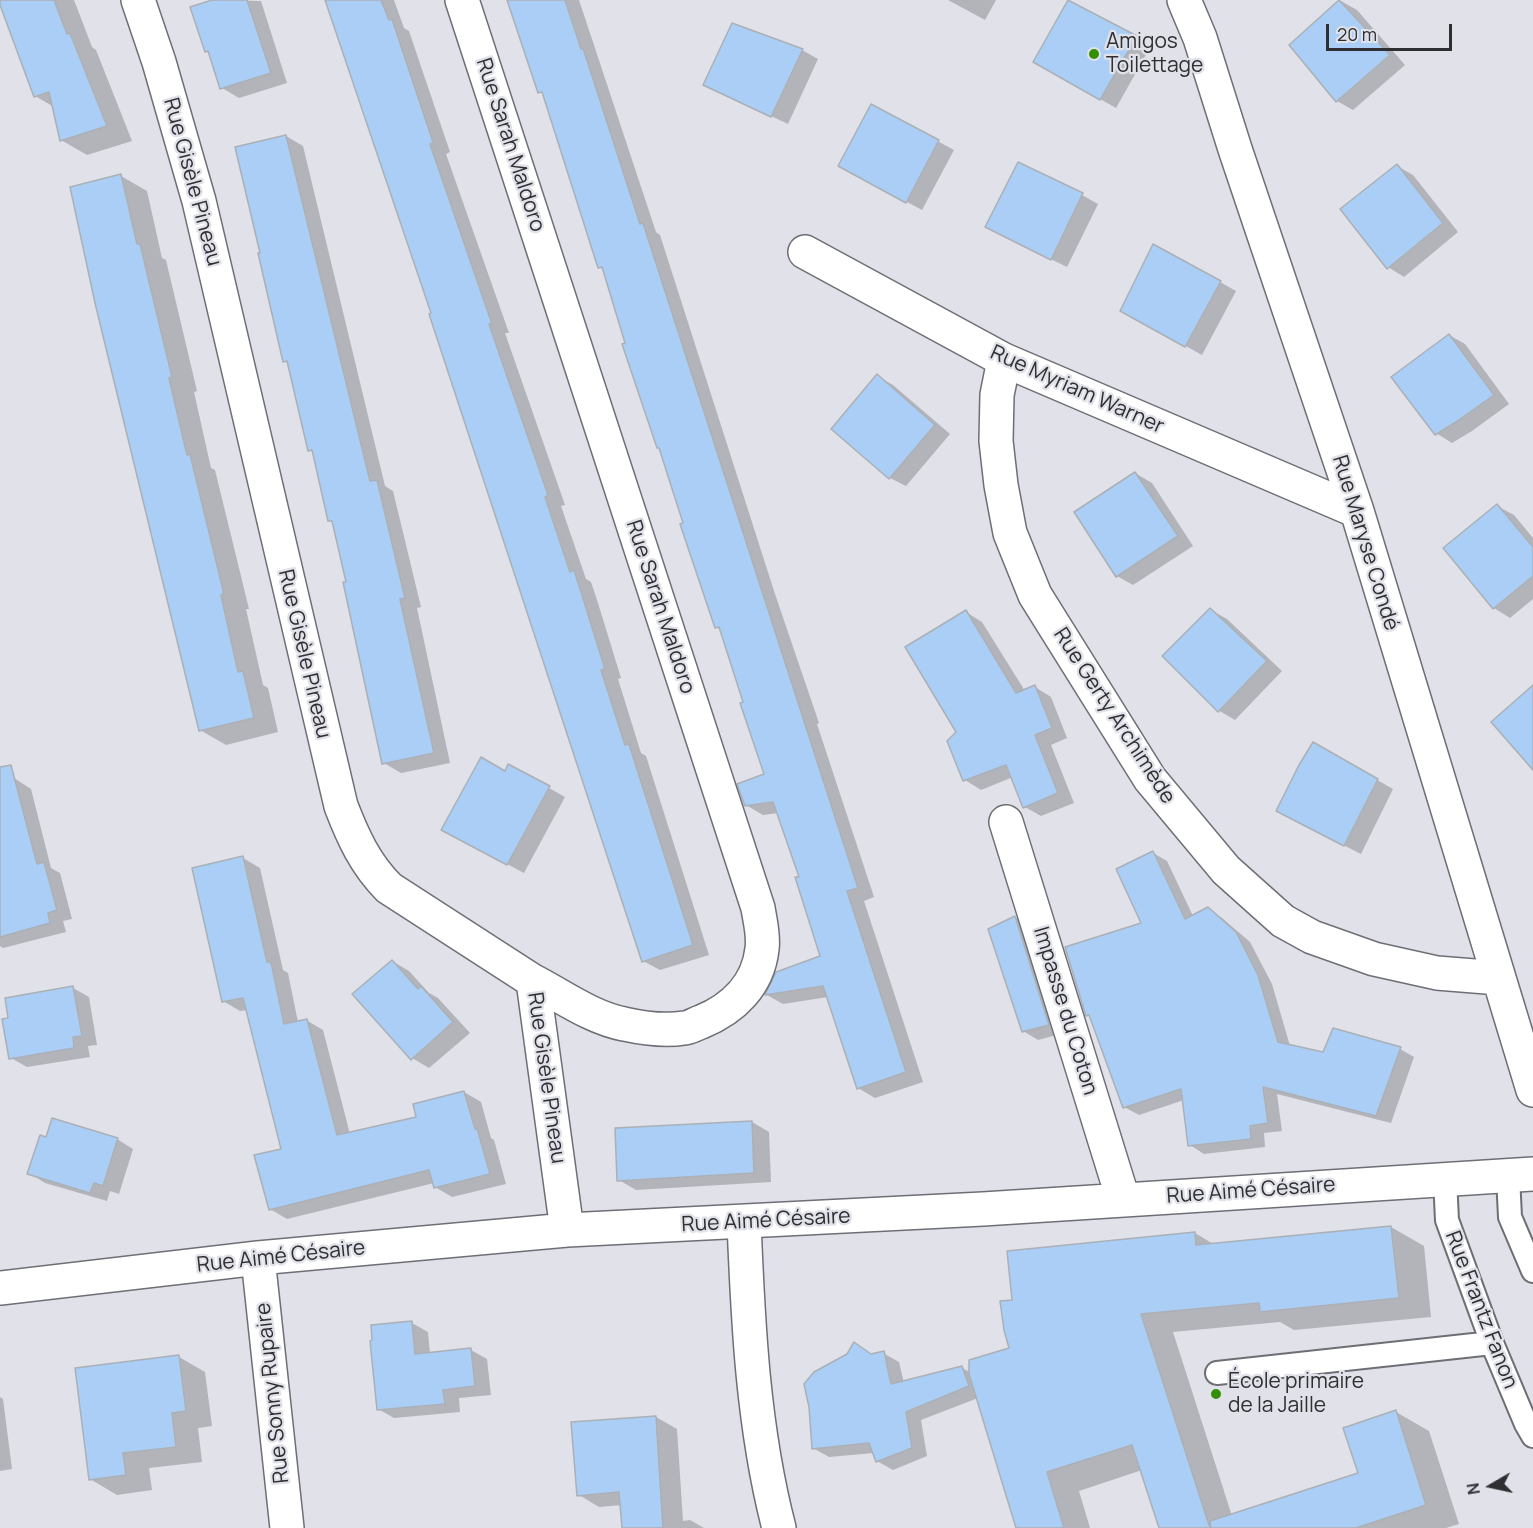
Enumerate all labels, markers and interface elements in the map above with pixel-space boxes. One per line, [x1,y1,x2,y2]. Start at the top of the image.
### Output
scale bar [1329,12,1455,50]
text: 20 m [1337,22,1377,46]
place label: Amigos Toilettage [1106,29,1203,79]
marker: Amigos Toilettage [1087,47,1101,61]
street label: Rue Sarah Maldoro [470,55,550,235]
street label: Rue Gisèle Pineau [157,95,227,269]
street label: Rue Myriam Warner [986,340,1168,440]
street label: Rue Maryse Condé [1326,452,1404,634]
street label: Rue Sarah Maldoro [620,517,700,697]
street label: Rue Gisèle Pineau [272,567,336,741]
street label: Rue Gerty Archimède [1048,623,1180,809]
street label: Impasse du Coton [1027,924,1103,1098]
street label: Rue Gisèle Pineau [522,991,570,1165]
street label: Rue Aimé Césaire [1166,1173,1336,1209]
street label: Rue Aimé Césaire [681,1204,851,1238]
street label: Rue Frantz Fanon [1439,1228,1523,1392]
street label: Rue Aimé Césaire [196,1236,366,1278]
street label: Rue Sonny Rupaire [251,1301,295,1485]
place label: École primaire de la Jaille [1228,1369,1364,1419]
marker: École primaire de la Jaille [1209,1387,1223,1401]
north arrow [1461,1456,1521,1516]
text: N [1461,1481,1485,1496]

